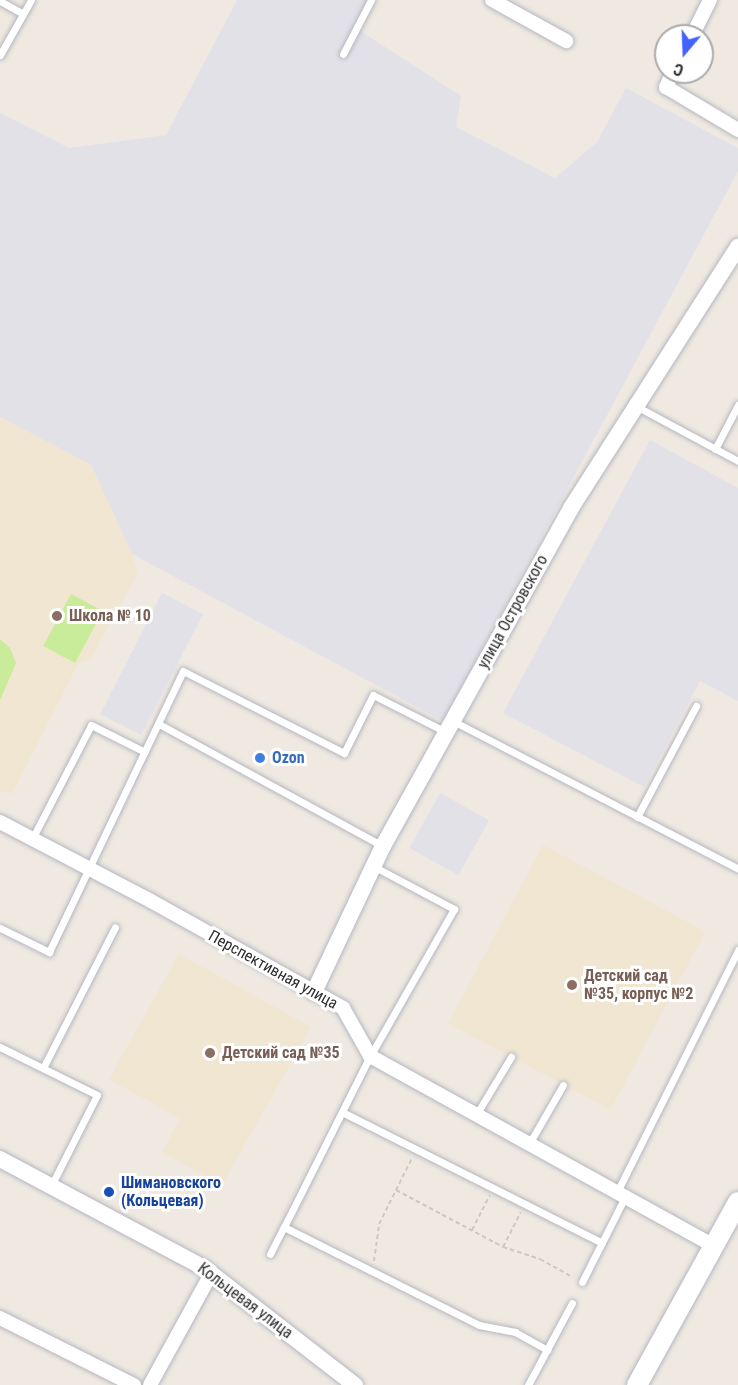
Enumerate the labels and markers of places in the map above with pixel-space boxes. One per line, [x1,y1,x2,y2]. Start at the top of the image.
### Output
place label: Школа № 10 [69,606,151,626]
marker: Школа № 10 [50,609,64,623]
place label: Ozon [272,748,305,768]
marker: Ozon [253,751,267,765]
place label: Детский сад №35, корпус №2 [584,966,693,1004]
marker: Детский сад №35, корпус №2 [565,978,579,992]
place label: Детский сад №35 [222,1043,340,1063]
marker: Детский сад №35 [203,1046,217,1060]
place label: Шимановского (Кольцевая) [121,1173,221,1211]
marker: Шимановского (Кольцевая) [102,1185,116,1199]

